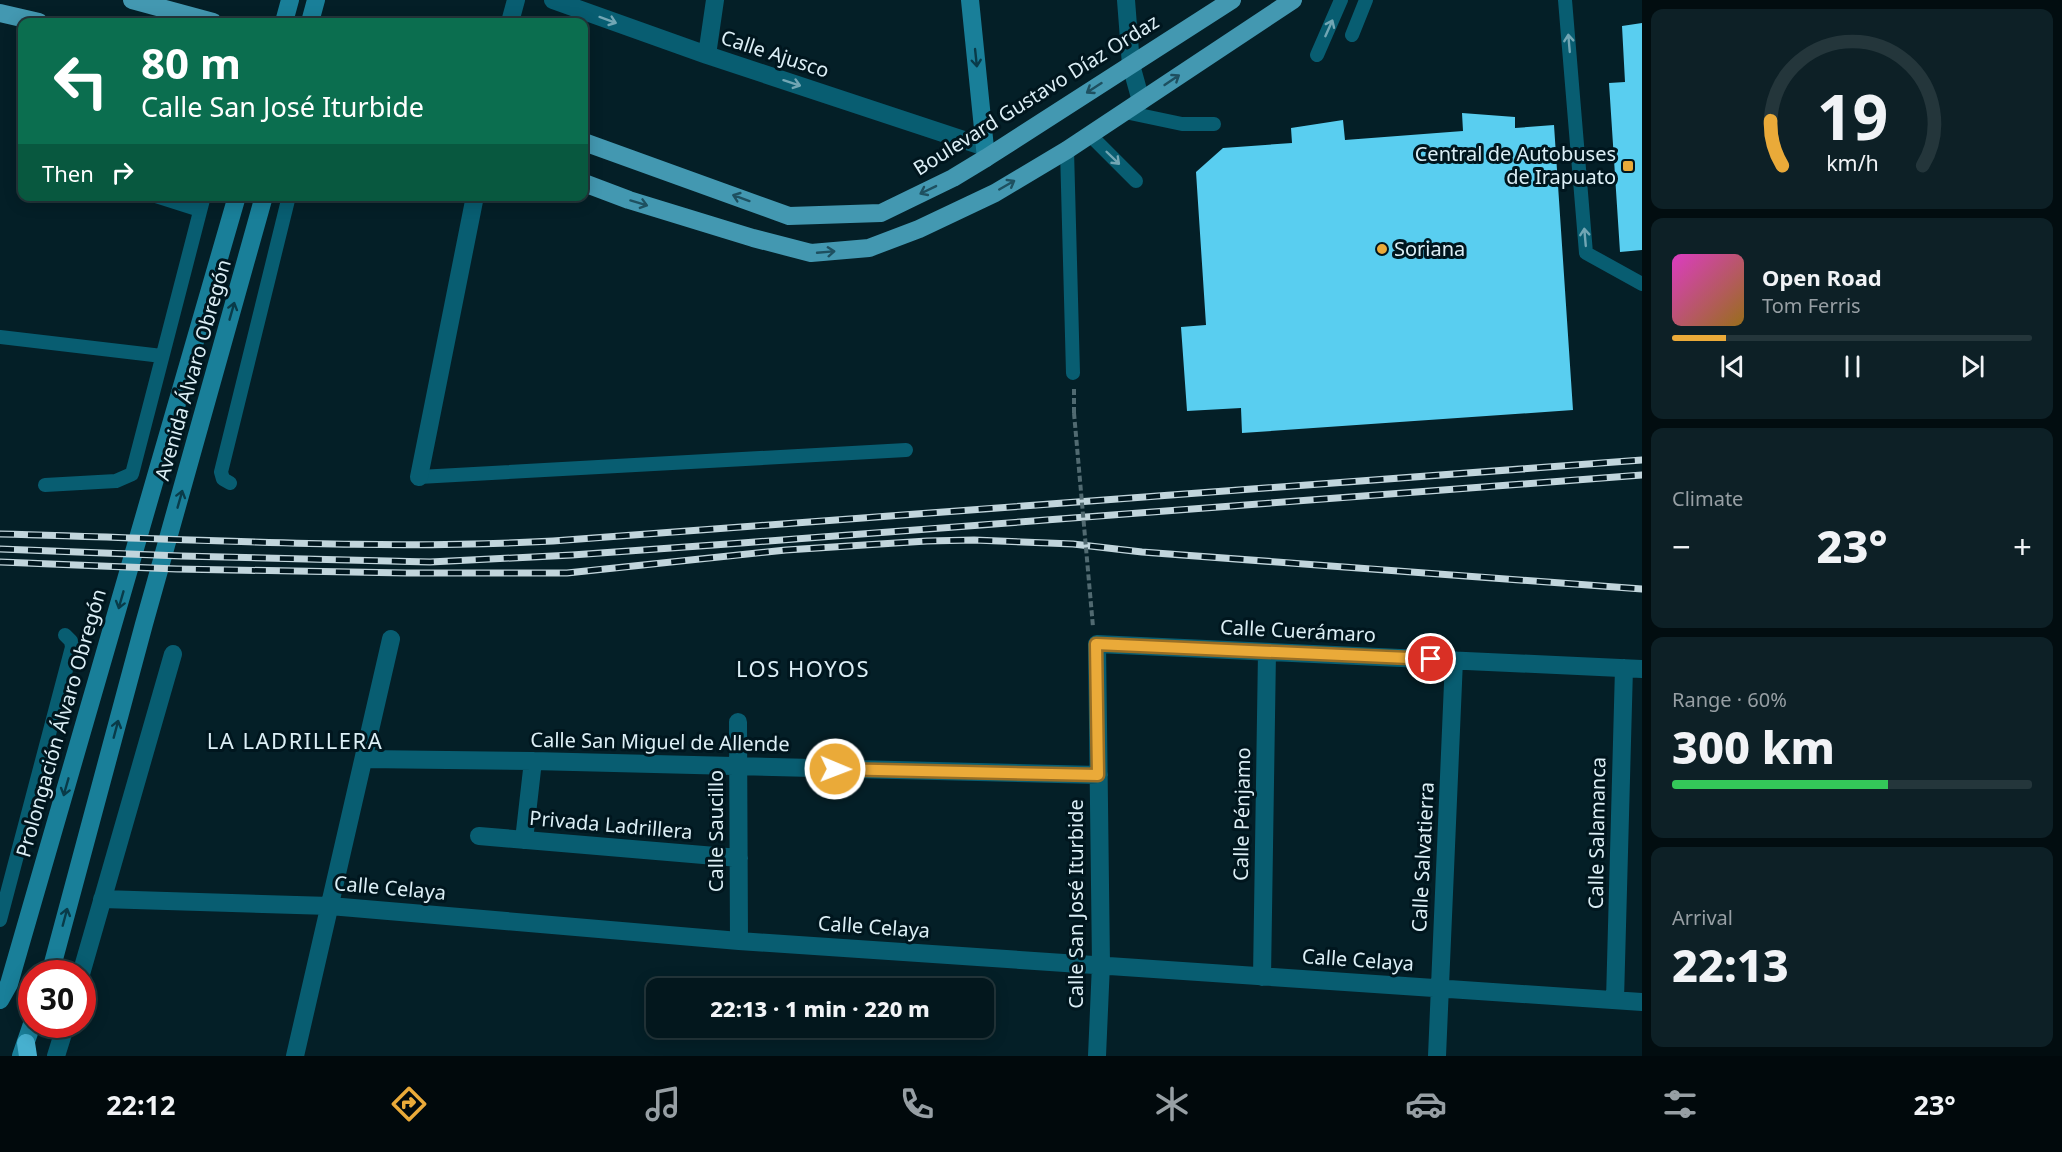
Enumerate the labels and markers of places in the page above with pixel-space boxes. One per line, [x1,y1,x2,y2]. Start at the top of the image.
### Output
place label: Central de Autobuses de Irapuato [1415,140,1616,190]
marker: Central de Autobuses de Irapuato [1621,159,1635,173]
place label: Soriana [1394,235,1465,262]
marker: Soriana [1375,242,1389,256]
pin [1405,633,1456,684]

